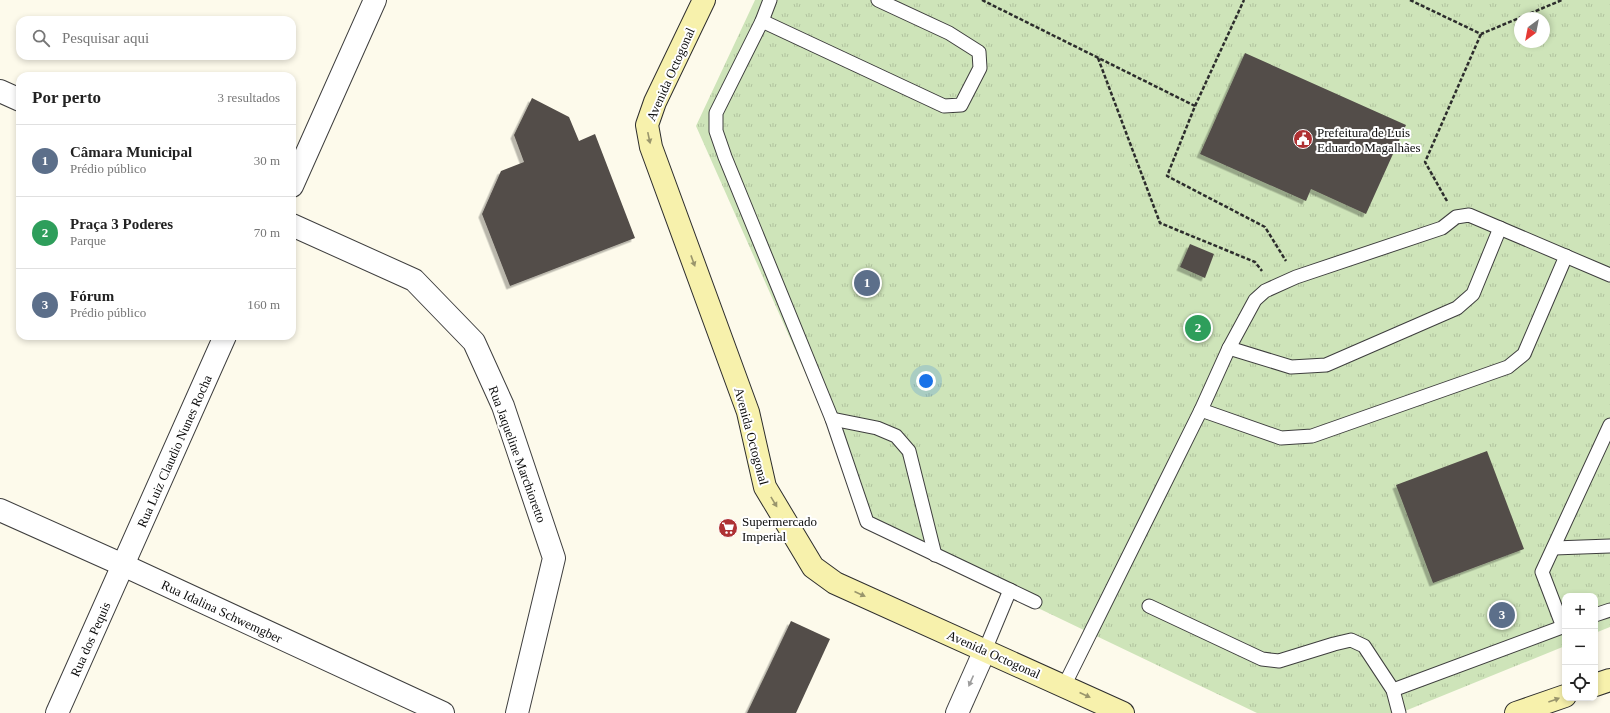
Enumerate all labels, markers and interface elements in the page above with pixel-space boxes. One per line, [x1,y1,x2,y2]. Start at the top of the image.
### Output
north arrow [1514,12,1550,48]
search box [16,16,296,60]
street label: Avenida Octogonal [643,25,698,123]
icon: search [30,27,52,49]
text: Pesquisar aqui [62,30,149,46]
text: Por perto [32,88,101,107]
text: 3 resultados [218,90,280,105]
place label: Prefeitura de Luis Eduardo Magalhães [1317,125,1421,155]
public building icon: Prefeitura de Luis Eduardo Magalhães [1292,128,1314,150]
one-way arrow [647,132,653,144]
text: Câmara Municipal [70,144,192,160]
text: 1 [42,153,48,168]
text: 30 m [254,153,280,168]
text: Prédio público [70,161,146,176]
text: Praça 3 Poderes [70,216,173,232]
text: 2 [42,225,48,240]
text: 70 m [254,225,280,240]
text: Parque [70,233,106,248]
one-way arrow [690,255,696,267]
pin: 1 [854,268,880,298]
text: Fórum [70,288,114,304]
text: 3 [42,297,48,312]
text: 160 m [247,297,280,312]
text: Prédio público [70,305,146,320]
pin: 2 [1185,313,1211,343]
your location [916,371,936,391]
street label: Rua Luiz Claudio Nunes Rocha [134,372,215,530]
street label: Rua Jaqueline Marchioretto [486,384,549,525]
street label: Avenida Octogonal [731,386,772,487]
one-way arrow [770,496,777,508]
place label: Supermercado Imperial [742,514,817,544]
supermarket icon: Supermercado Imperial [717,517,739,539]
street label: Rua Idalina Schwemgber [159,577,285,646]
one-way arrow [854,591,865,597]
map controls [1562,593,1598,701]
button: + [1562,593,1598,629]
street label: Rua dos Pequis [67,600,114,679]
pin: 3 [1489,600,1515,630]
street label: Avenida Octogonal [945,627,1043,682]
button: − [1562,629,1598,665]
button: locate [1562,665,1598,701]
one-way arrow [968,676,974,687]
one-way arrow [1079,692,1090,698]
one-way arrow [1548,696,1560,702]

